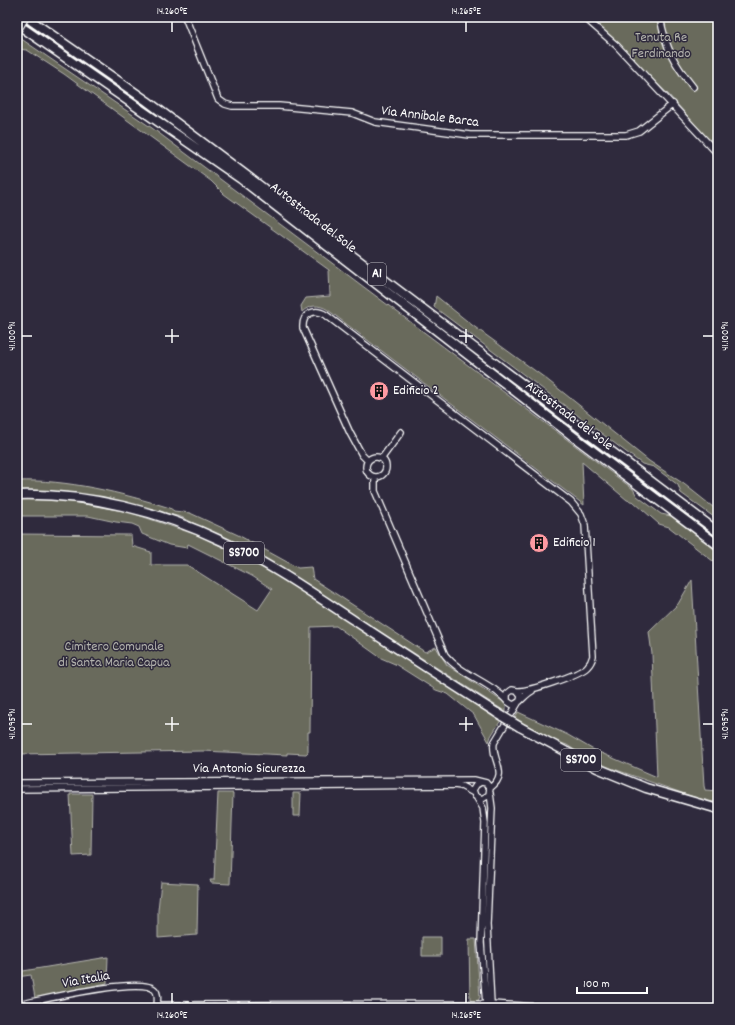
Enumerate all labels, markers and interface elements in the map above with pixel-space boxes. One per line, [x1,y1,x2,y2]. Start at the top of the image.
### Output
text: 14.260°E [157,5,188,19]
text: 14.265°E [451,5,481,19]
park label: Tenuta Re Ferdinando [631,28,691,64]
street label: Via Annibale Barca [380,101,480,133]
street label: Autostrada del Sole [265,178,361,258]
road number: A1 [368,263,386,285]
text: 41.100°N [6,321,20,351]
text: 41.100°N [719,321,733,351]
street label: Autostrada del Sole [521,376,617,456]
building icon: Edificio 2 [368,380,390,402]
place label: Edificio 2 [393,381,439,401]
building icon: Edificio 1 [528,532,550,554]
place label: Edificio 1 [553,533,596,553]
road number: SS700 [224,542,264,564]
park label: Cimitero Comunale di Santa Maria Capua [58,637,170,673]
text: 41.095°N [6,709,20,739]
text: 41.095°N [719,709,733,739]
road number: SS700 [561,749,601,771]
street label: Via Antonio Sicurezza [193,759,305,779]
street label: Via Italia [61,966,112,994]
scale bar [577,969,647,995]
text: 100 m [583,976,610,993]
text: 14.260°E [157,1009,188,1023]
text: 14.265°E [451,1009,481,1023]

